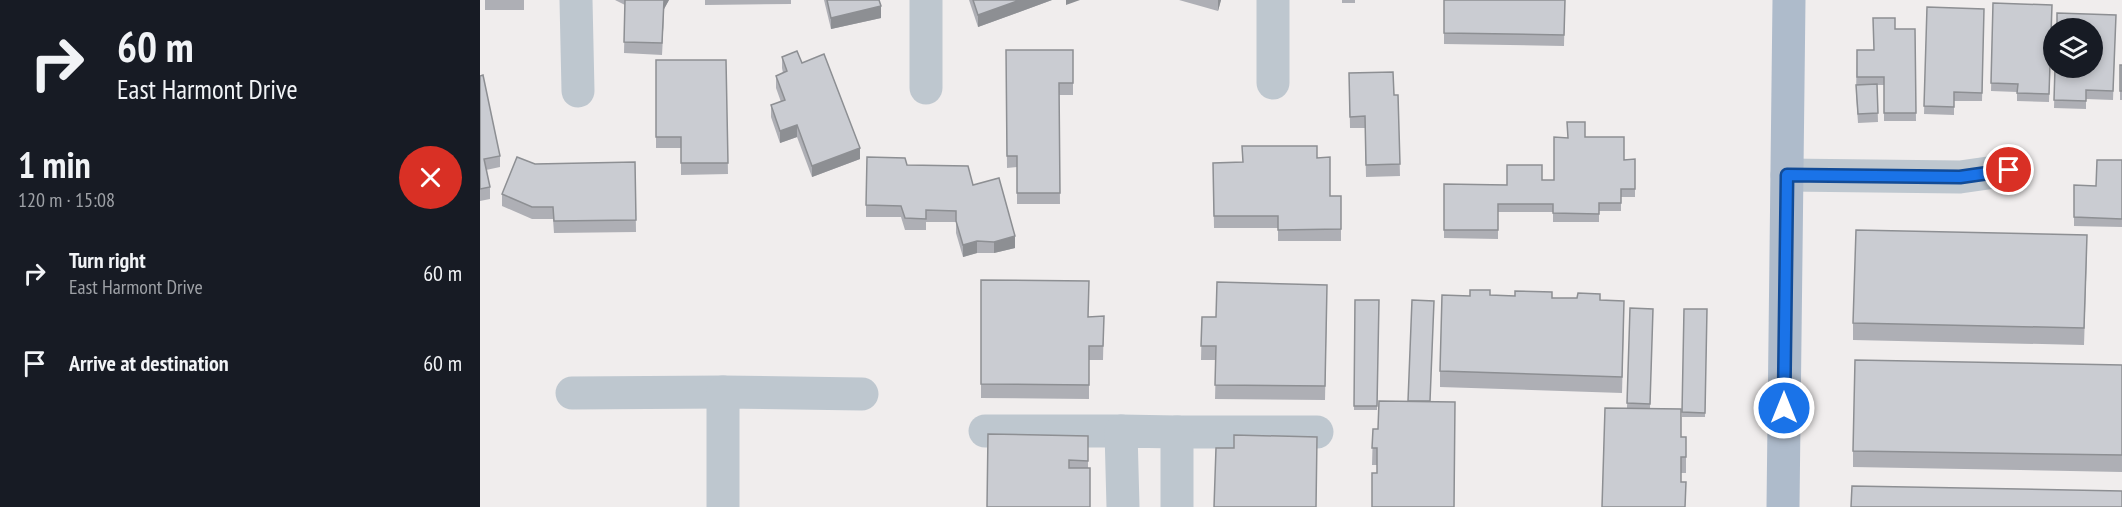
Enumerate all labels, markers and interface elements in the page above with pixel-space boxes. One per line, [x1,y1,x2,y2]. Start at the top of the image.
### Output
map controls [2043,18,2103,78]
button: layers [2043,18,2103,78]
text: 60 m [117,19,194,74]
icon: right [18,24,96,102]
text: East Harmont Drive [117,72,298,106]
text: 1 min [18,141,91,188]
pin [1983,144,2034,195]
button: close [399,146,462,209]
icon: arrive [1992,153,2025,186]
text: 120 m · 15:08 [18,187,115,213]
text: Turn right [69,246,146,274]
icon: right [18,257,51,290]
text: 60 m [423,259,462,287]
text: East Harmont Drive [69,274,203,300]
icon: arrive [18,347,51,380]
text: Arrive at destination [69,349,229,377]
text: 60 m [423,349,462,377]
position arrow [1752,376,1816,440]

